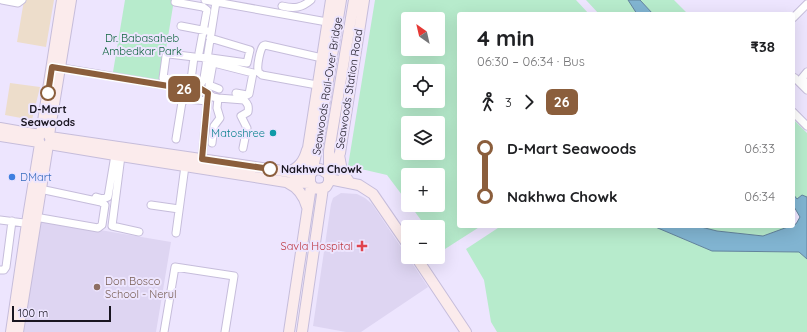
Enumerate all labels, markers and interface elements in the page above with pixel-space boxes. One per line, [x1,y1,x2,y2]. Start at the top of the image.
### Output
north arrow [401,12,445,56]
map controls [401,12,445,264]
street label: Seawoods Rail-Over Bridge [309,16,345,156]
text: 4 min [477,24,535,52]
street label: Seawoods Station Road [333,28,365,150]
park label: Dr. Babasaheb Ambedkar Park [102,31,182,58]
text: ₹38 [750,37,775,56]
text: 06:30 – 06:34 · Bus [477,53,585,69]
button: locate [401,64,445,108]
line badge: 26 [166,76,202,102]
text: 26 [176,80,192,98]
marker: D-Mart Seawoods [40,85,56,101]
icon: walk [477,91,499,113]
icon: forward [518,91,540,113]
text: 26 [554,93,570,111]
text: 3 [505,94,512,110]
place label: D-Mart Seawoods [21,102,75,129]
button: layers [401,116,445,160]
place label: Matoshree [211,126,265,140]
marker: Matoshree [268,128,278,138]
text: D-Mart Seawoods [507,139,636,158]
text: 06:33 [744,140,775,156]
marker: Nakhwa Chowk [262,161,278,177]
place label: Nakhwa Chowk [281,162,362,176]
button: + [401,168,445,212]
place label: DMart [20,170,52,184]
marker: DMart [7,172,17,182]
text: Nakhwa Chowk [507,187,618,206]
text: 06:34 [744,188,775,204]
button: − [401,220,445,264]
place label: Savla Hospital [281,239,353,253]
marker: Savla Hospital [356,240,368,252]
place label: Don Bosco School - Nerul [105,274,177,301]
marker: Don Bosco School - Nerul [92,282,102,292]
scale bar [12,304,111,323]
text: 100 m [18,306,48,320]

